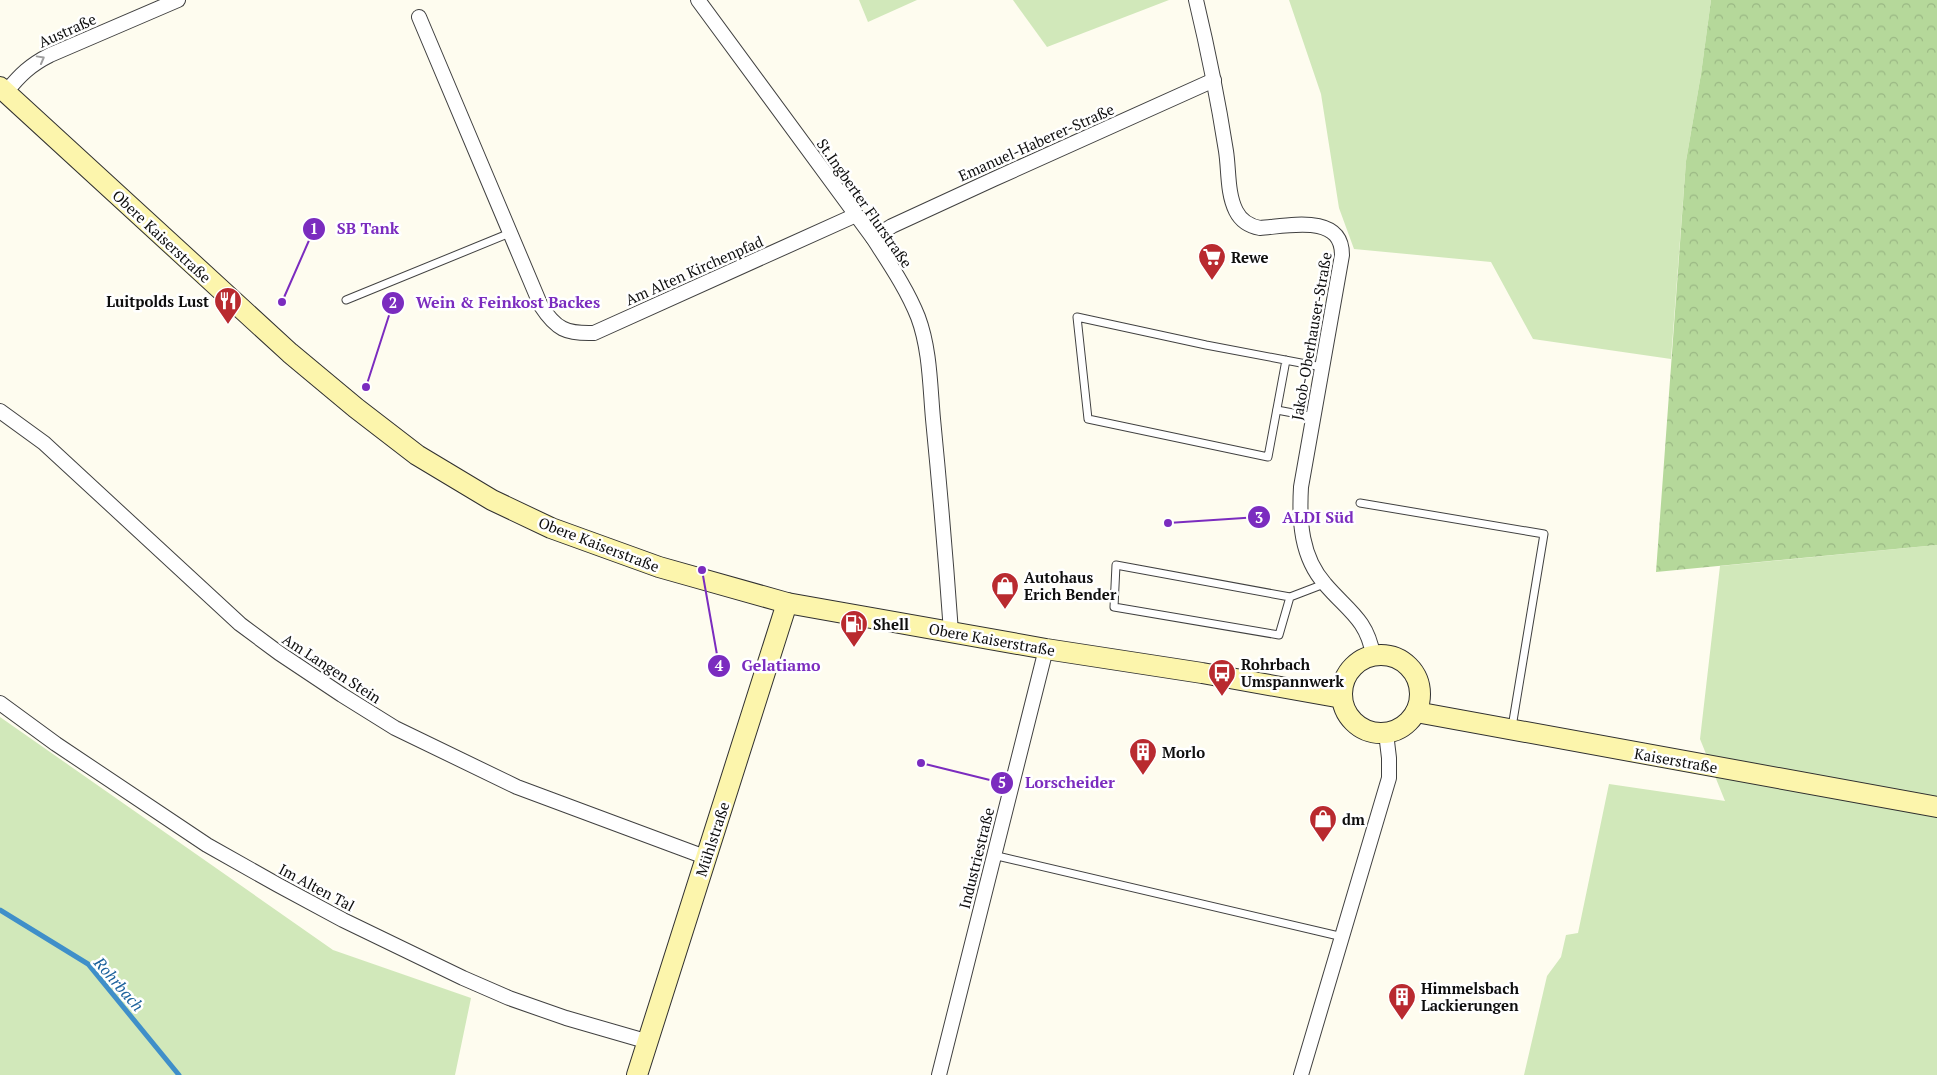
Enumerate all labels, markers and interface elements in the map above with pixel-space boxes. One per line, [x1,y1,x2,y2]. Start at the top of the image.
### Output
street label: Austraße [35,8,99,52]
one-way arrow [36,55,45,65]
street label: Emanuel-Haberer-Straße [955,99,1117,185]
street label: St.Ingberter Flurstraße [813,134,917,272]
street label: Obere Kaiserstraße [108,185,216,287]
callout: SB Tank [301,213,409,244]
text: SB Tank [337,217,400,239]
text: 1 [310,218,318,238]
street label: Am Alten Kirchenpfad [622,231,766,309]
supermarket icon: Rewe [1197,242,1227,281]
place label: Rewe [1231,247,1269,267]
street label: Jakob-Oberhauser-Straße [1286,250,1336,422]
restaurant icon: Luitpolds Lust [213,286,243,325]
callout: Wein & Feinkost Backes [381,287,610,318]
place label: Luitpolds Lust [106,291,209,311]
text: Wein & Feinkost Backes [416,291,600,313]
text: 2 [389,292,397,312]
callout: ALDI Süd [1247,502,1363,533]
text: ALDI Süd [1282,506,1354,528]
text: 3 [1255,507,1263,527]
street label: Obere Kaiserstraße [536,512,662,576]
place label: Autohaus Erich Bender [1024,567,1117,604]
shop icon: Autohaus Erich Bender [990,571,1020,610]
fuel station icon: Shell [839,609,869,648]
place label: Shell [873,614,909,634]
street label: Obere Kaiserstraße [927,618,1057,660]
street label: Am Langen Stein [279,629,385,708]
callout: Gelatiamo [707,650,831,681]
text: Gelatiamo [741,654,821,676]
place label: Rohrbach Umspannwerk [1241,654,1344,691]
text: 4 [715,655,724,675]
bus stop icon: Rohrbach Umspannwerk [1207,658,1237,697]
building icon: Morlo [1128,737,1158,776]
place label: Morlo [1162,742,1205,762]
street label: Kaiserstraße [1633,743,1719,777]
callout: Lorscheider [990,767,1124,798]
text: Lorscheider [1025,771,1115,793]
text: 5 [998,772,1006,792]
street label: Mühlstraße [691,799,733,879]
shop icon: dm [1308,804,1338,843]
street label: Industriestraße [954,805,998,911]
place label: dm [1342,809,1365,829]
street label: Im Alten Tal [276,859,358,915]
water label: Rohrbach [89,951,149,1016]
place label: Himmelsbach Lackierungen [1421,978,1519,1015]
building icon: Himmelsbach Lackierungen [1387,982,1417,1021]

